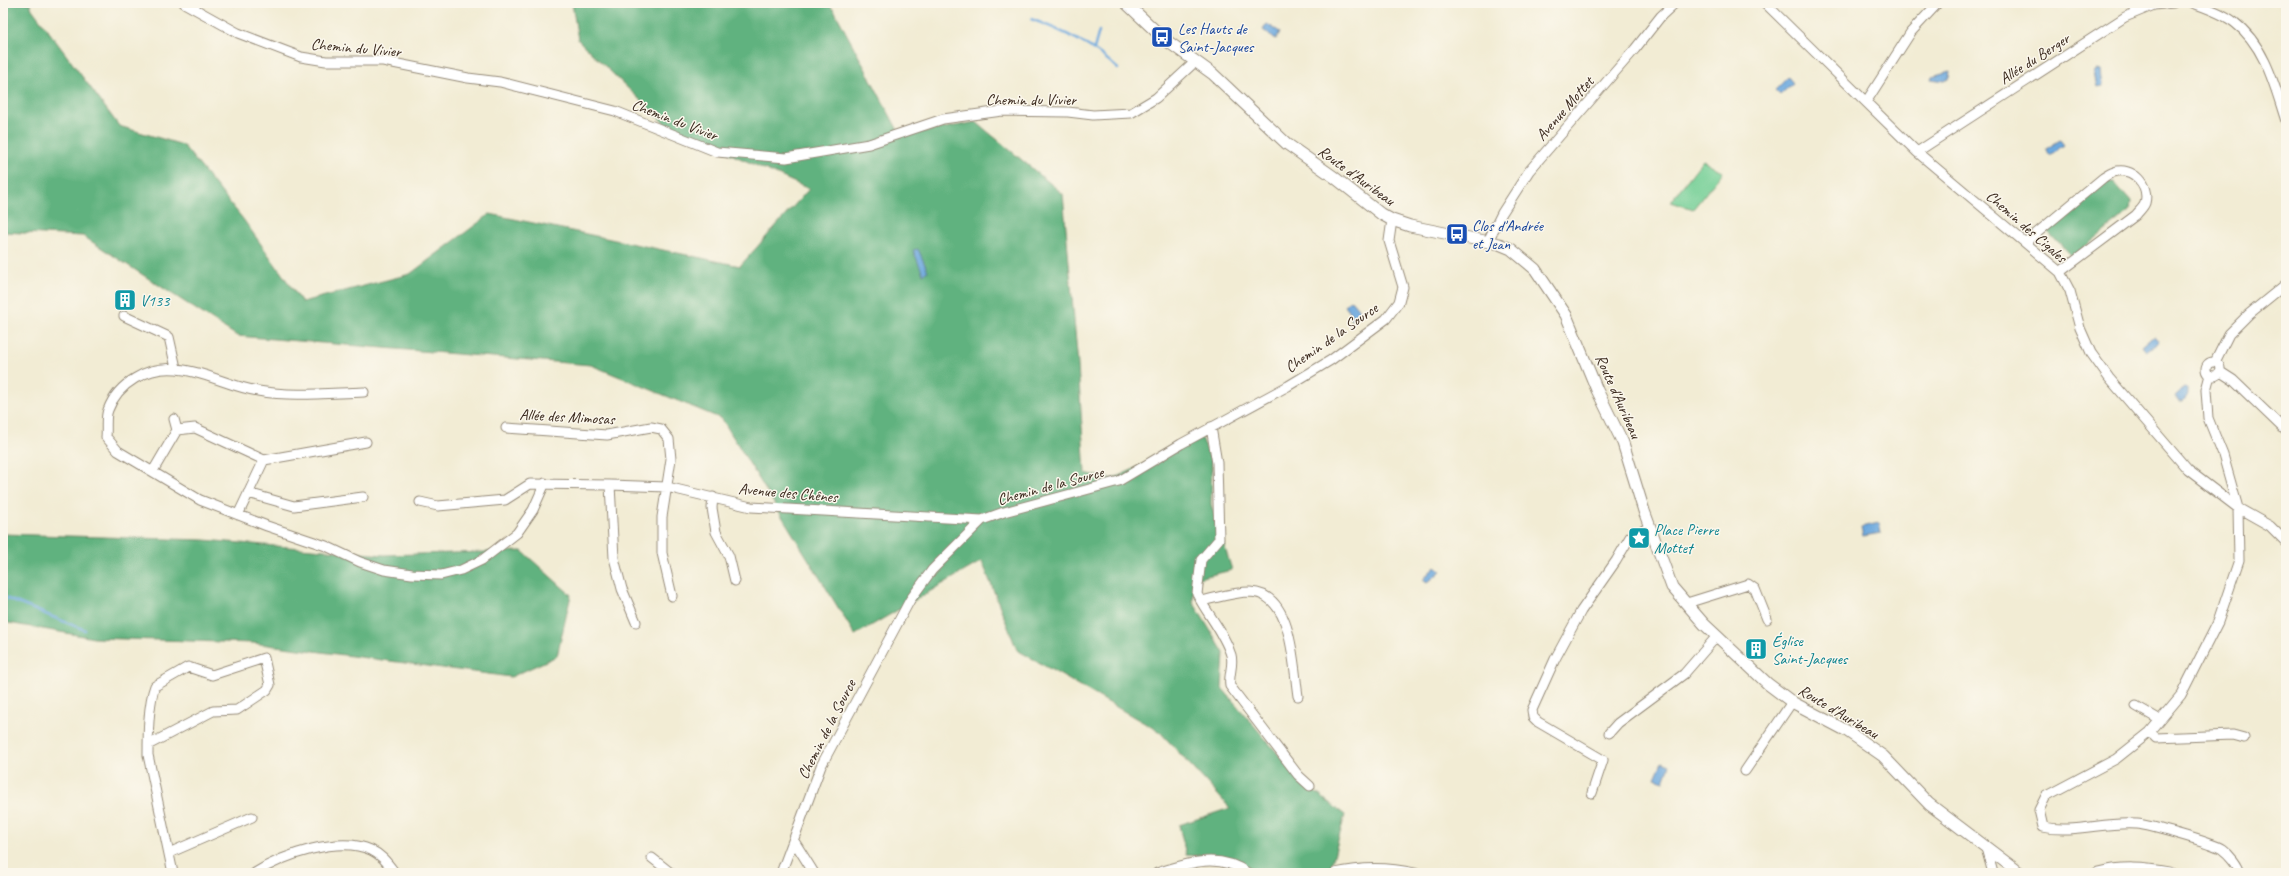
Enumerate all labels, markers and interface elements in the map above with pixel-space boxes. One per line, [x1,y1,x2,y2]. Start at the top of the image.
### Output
place label: Les Hauts de Saint-Jacques [1178,19,1255,57]
bus stop icon: Les Hauts de Saint-Jacques [1149,24,1175,50]
street label: Allée du Berger [1996,28,2075,89]
street label: Chemin du Vivier [310,34,403,62]
street label: Avenue Mottet [1531,71,1599,145]
street label: Chemin du Vivier [986,90,1077,110]
street label: Chemin du Vivier [629,94,721,146]
street label: Route d'Auribeau [1314,141,1400,211]
street label: Chemin des Cigales [1982,186,2072,268]
place label: Clos d'Andrée et Jean [1472,216,1545,254]
bus stop icon: Clos d'Andrée et Jean [1444,221,1470,247]
building icon: V133 [112,287,138,313]
place label: V133 [140,291,171,311]
street label: Chemin de la Source [1281,297,1383,377]
street label: Route d'Auribeau [1591,351,1646,443]
street label: Allée des Mimosas [519,405,616,430]
street label: Chemin de la Source [995,462,1107,510]
street label: Avenue des Chênes [738,479,840,507]
place label: Place Pierre Mottet [1654,520,1720,558]
place icon: Place Pierre Mottet [1626,525,1652,551]
place label: Église Saint-Jacques [1772,631,1849,669]
building icon: Église Saint-Jacques [1743,636,1769,662]
street label: Chemin de la Source [793,675,861,783]
street label: Route d'Auribeau [1795,680,1883,744]

